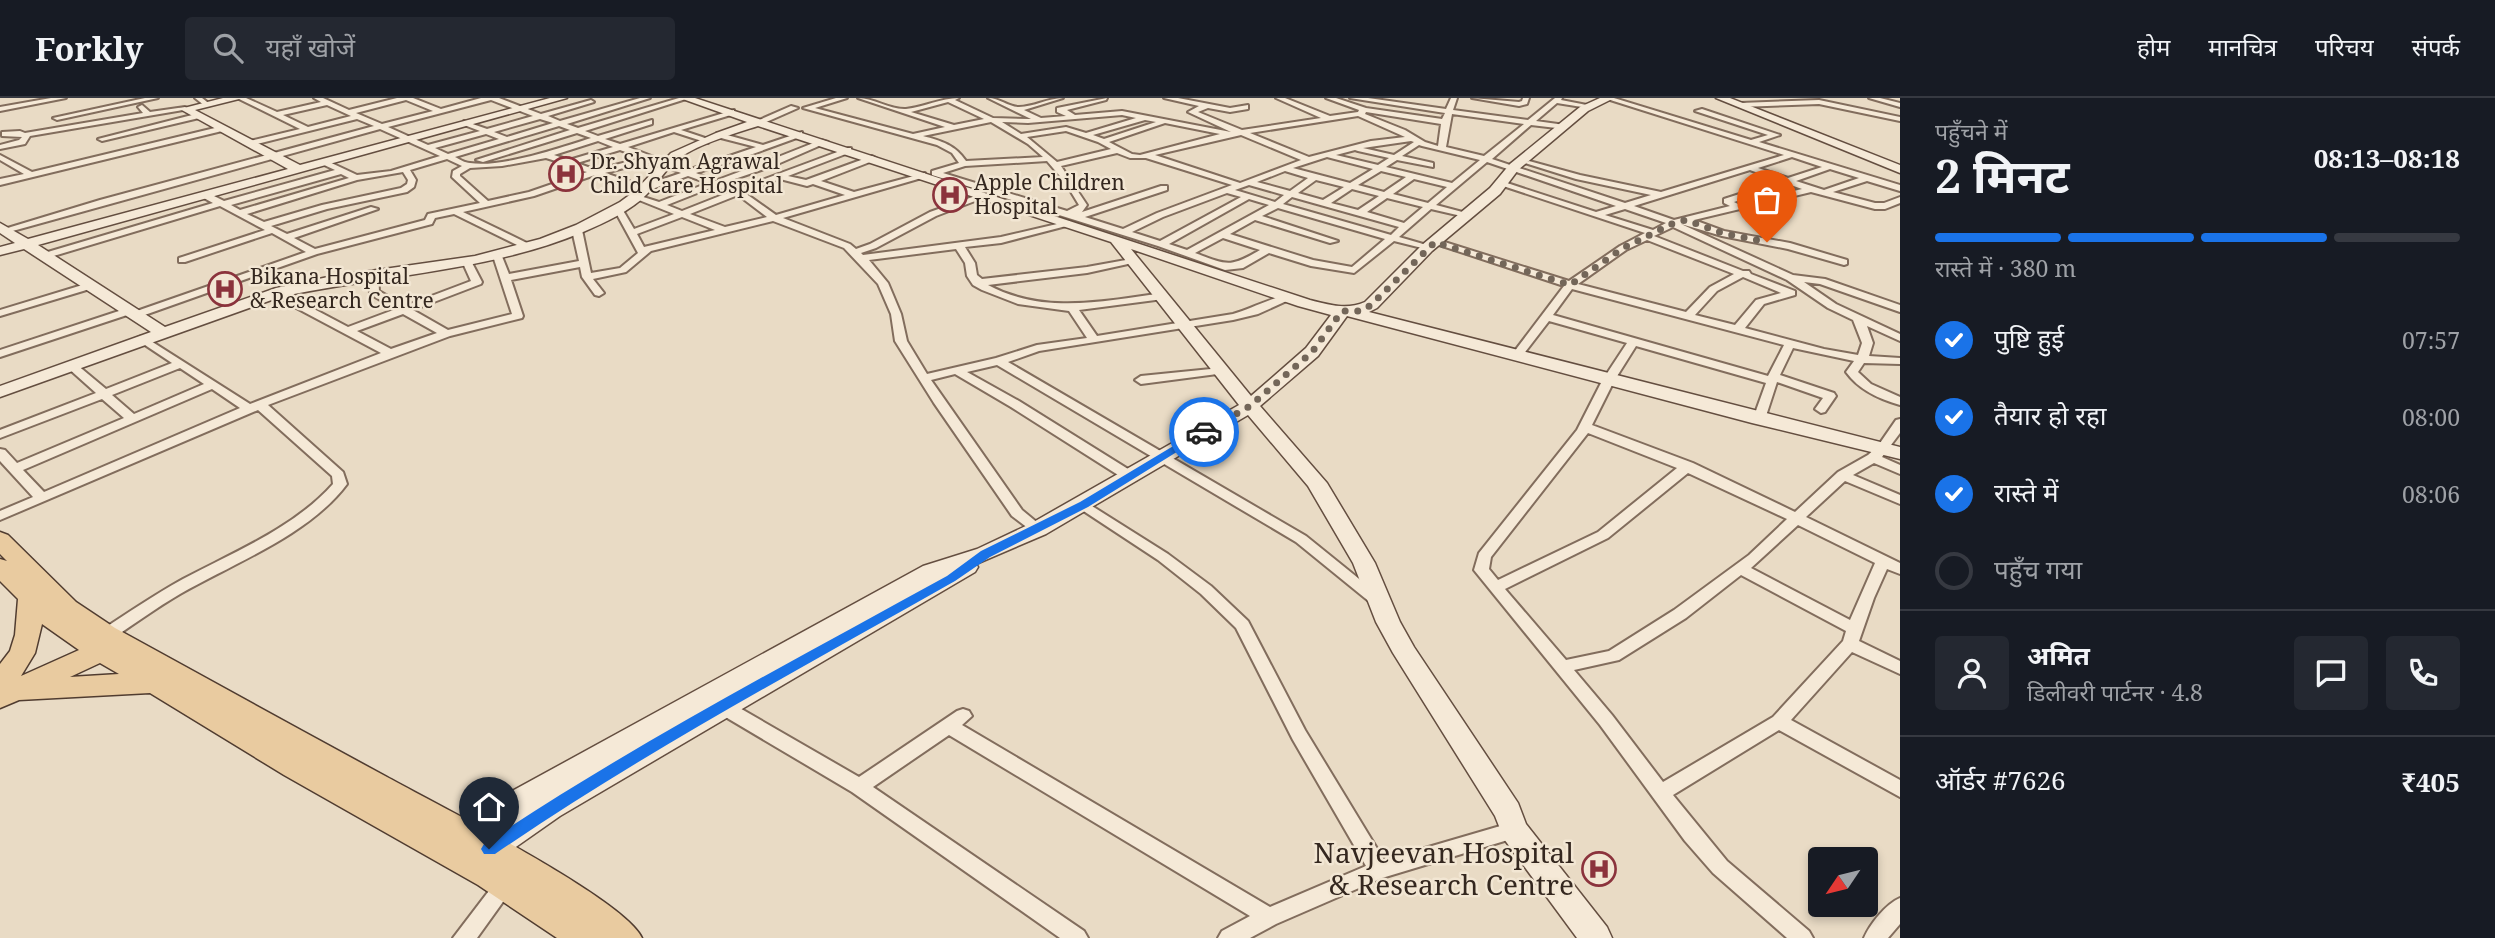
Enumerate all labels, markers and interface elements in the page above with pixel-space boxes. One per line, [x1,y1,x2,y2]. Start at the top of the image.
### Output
search box [185,17,675,80]
text: Forkly [35,26,143,71]
icon: search [209,29,247,67]
text: यहाँ खोजें [265,29,355,65]
text: होम [2137,30,2170,63]
text: मानचित्र [2208,30,2277,63]
text: परिचय [2315,30,2374,63]
text: संपर्क [2412,30,2460,63]
text: पहुँचने में [1935,115,2007,147]
text: 08:13–08:18 [2314,140,2460,176]
text: 2 मिनट [1935,144,2070,206]
place label: Dr. Shyam Agrawal Child Care Hospital [590,147,783,199]
hospital icon: Dr. Shyam Agrawal Child Care Hospital [547,155,585,193]
place label: Apple Children Hospital [974,168,1125,220]
pin [1737,170,1797,242]
hospital icon: Apple Children Hospital [931,176,969,214]
icon: bag [1748,181,1786,219]
text: रास्ते में · 380 m [1935,252,2076,284]
place label: Bikana Hospital & Research Centre [250,262,434,314]
hospital icon: Bikana Hospital & Research Centre [206,270,244,308]
text: पुष्टि हुई [1994,320,2064,356]
icon: check [1935,321,1973,359]
text: 07:57 [2402,324,2460,356]
courier [1169,397,1239,467]
text: तैयार हो रहा [1994,397,2107,433]
icon: check [1935,398,1973,436]
text: 08:00 [2402,401,2460,433]
icon: car [1185,413,1223,451]
text: रास्ते में [1994,474,2059,510]
icon: check [1935,475,1973,513]
text: 08:06 [2402,478,2460,510]
text: पहुँच गया [1994,551,2082,587]
button: person [1935,636,2009,710]
button: chat [2294,636,2368,710]
button: phone [2386,636,2460,710]
text: अमित [2027,637,2090,673]
text: डिलीवरी पार्टनर · 4.8 [2027,676,2203,708]
text: ऑर्डर #7626 [1935,762,2066,798]
text: ₹405 [2401,764,2460,800]
pin [459,777,519,849]
icon: home [470,788,508,826]
place label: Navjeevan Hospital & Research Centre [1314,833,1574,903]
north arrow [1808,847,1878,917]
map controls [1808,847,1878,917]
hospital icon: Navjeevan Hospital & Research Centre [1580,850,1618,888]

